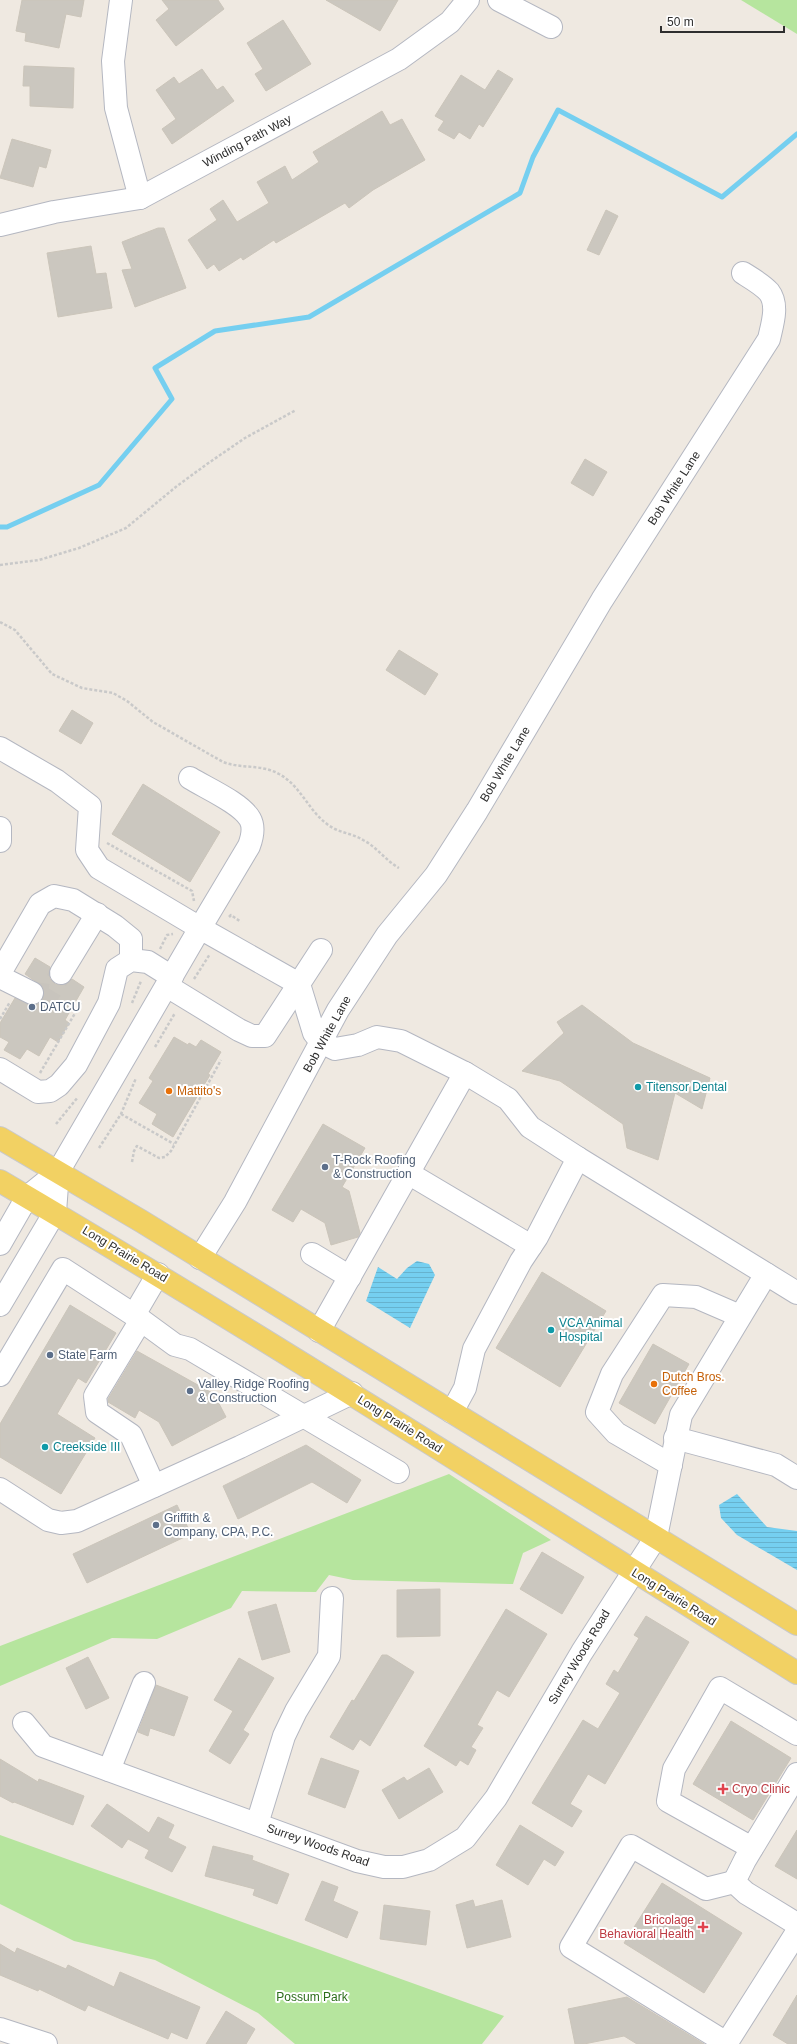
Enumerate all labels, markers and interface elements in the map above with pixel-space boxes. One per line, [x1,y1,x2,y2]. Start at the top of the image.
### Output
scale bar [661,8,784,34]
text: 50 m [667,15,694,29]
street label: Winding Path Way [200,112,294,170]
street label: Bob White Lane [645,448,703,528]
street label: Bob White Lane [477,724,533,804]
street label: Bob White Lane [300,993,354,1075]
place label: DATCU [40,1000,80,1014]
marker: DATCU [27,1002,37,1012]
place label: Titensor Dental [646,1080,727,1094]
marker: Titensor Dental [633,1082,643,1092]
place label: Mattito's [177,1084,221,1098]
marker: Mattito's [164,1086,174,1096]
place label: T-Rock Roofing & Construction [333,1153,416,1181]
marker: T-Rock Roofing & Construction [320,1162,330,1172]
street label: Long Prairie Road [80,1223,170,1285]
place label: VCA Animal Hospital [559,1316,622,1344]
marker: VCA Animal Hospital [546,1325,556,1335]
place label: State Farm [58,1348,117,1362]
marker: State Farm [45,1350,55,1360]
place label: Dutch Bros. Coffee [662,1370,725,1398]
place label: Valley Ridge Roofing & Construction [198,1377,309,1405]
marker: Dutch Bros. Coffee [649,1379,659,1389]
marker: Valley Ridge Roofing & Construction [185,1386,195,1396]
street label: Long Prairie Road [355,1392,445,1456]
place label: Creekside III [53,1440,120,1454]
marker: Creekside III [40,1442,50,1452]
place label: Griffith & Company, CPA, P.C. [164,1511,273,1539]
marker: Griffith & Company, CPA, P.C. [151,1520,161,1530]
street label: Long Prairie Road [629,1565,719,1629]
street label: Surrey Woods Road [545,1607,613,1707]
place label: Cryo Clinic [732,1782,790,1796]
marker: Cryo Clinic [717,1783,729,1795]
street label: Surrey Woods Road [265,1821,371,1869]
place label: Bricolage Behavioral Health [599,1913,694,1941]
marker: Bricolage Behavioral Health [697,1921,709,1933]
park label: Possum Park [276,1990,349,2004]

